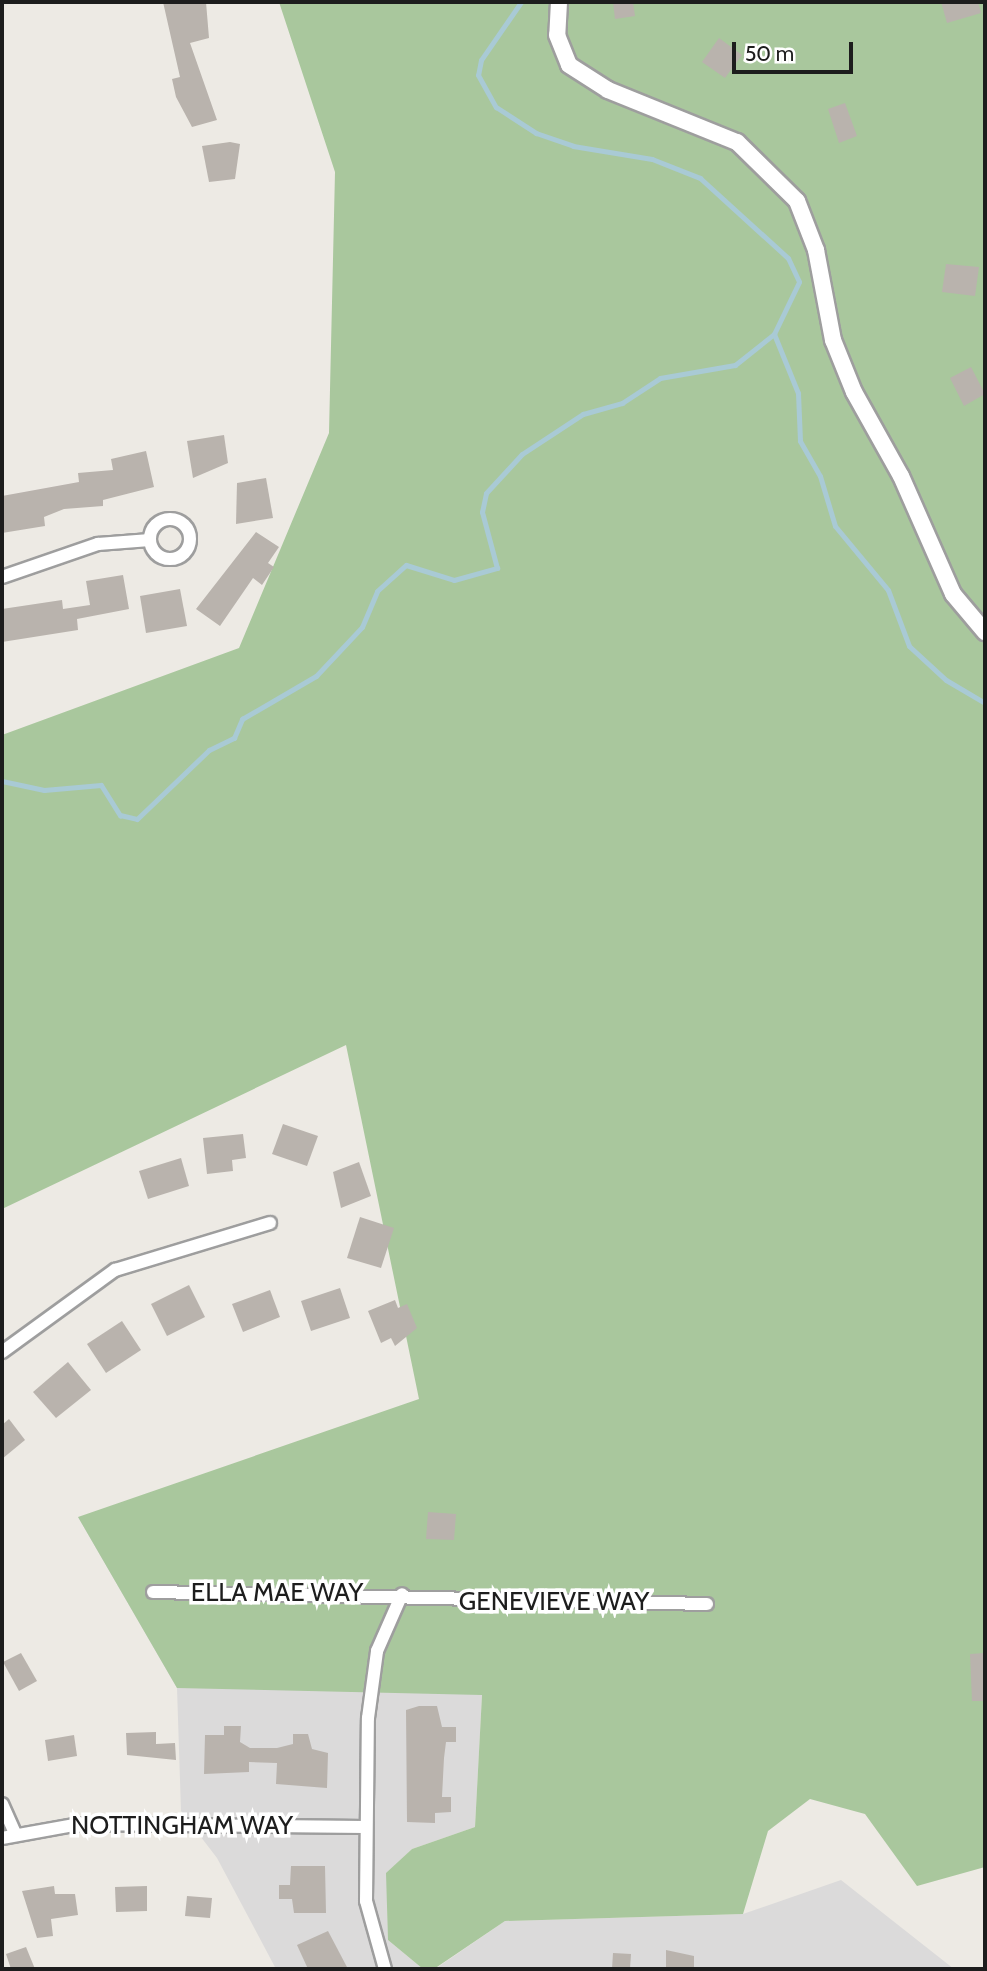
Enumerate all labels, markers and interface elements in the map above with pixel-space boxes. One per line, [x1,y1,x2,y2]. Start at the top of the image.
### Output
scale bar [735,28,856,72]
text: 50 m [745,41,794,66]
street label: ELLA MAE WAY [191,1577,363,1609]
street label: GENEVIEVE WAY [459,1586,649,1618]
street label: NOTTINGHAM WAY [71,1810,293,1842]

